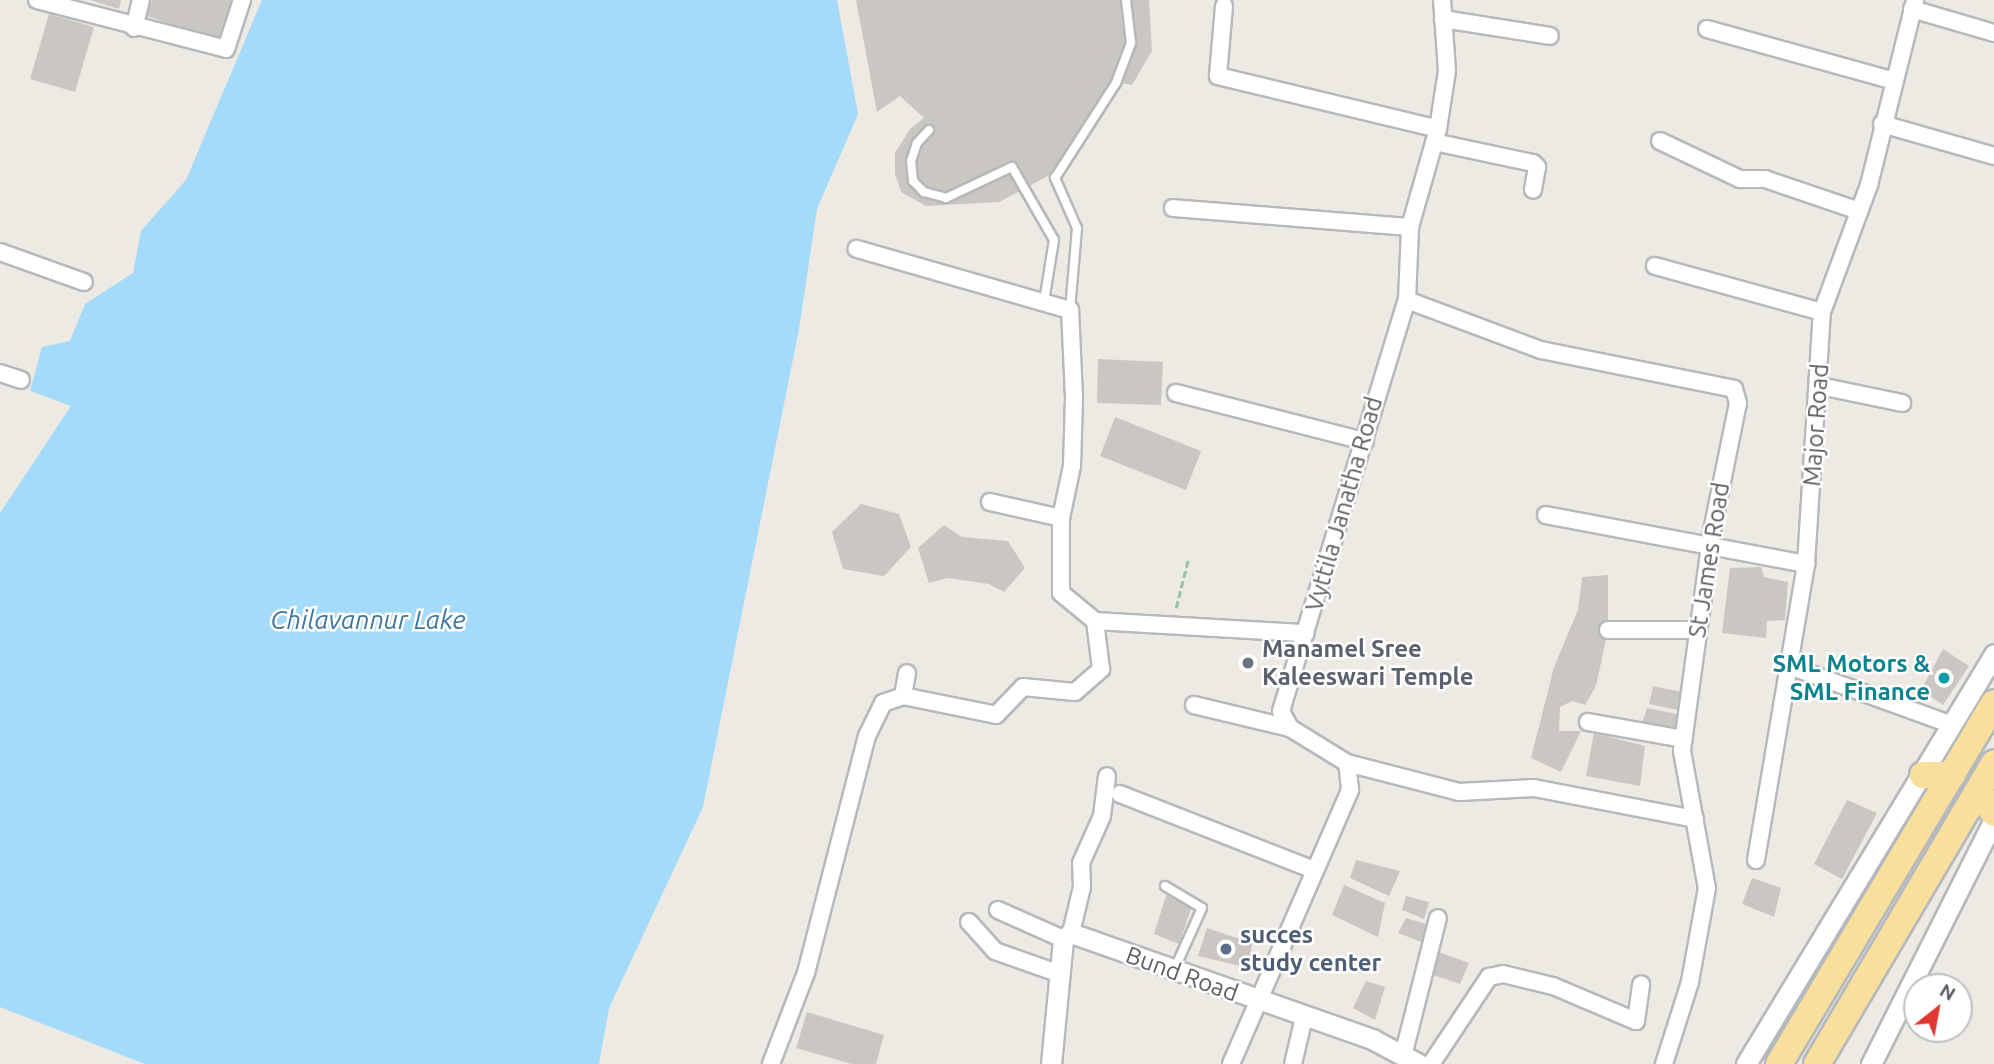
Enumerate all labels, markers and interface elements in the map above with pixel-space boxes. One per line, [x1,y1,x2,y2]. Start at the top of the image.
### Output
street label: Major Road [1797,363,1835,487]
street label: Vyttila Janatha Road [1300,393,1388,615]
street label: St James Road [1683,480,1735,640]
water label: Chilavannur Lake [270,604,466,636]
place label: Manamel Sree Kaleeswari Temple [1262,635,1474,691]
place label: SML Motors & SML Finance [1772,650,1930,706]
marker: Manamel Sree Kaleeswari Temple [1240,655,1256,671]
marker: SML Motors & SML Finance [1936,670,1952,686]
place label: succes study center [1240,921,1381,977]
street label: Bund Road [1122,940,1242,1008]
marker: succes study center [1218,941,1234,957]
north arrow [1903,973,1973,1043]
text: N [1936,979,1960,1005]

